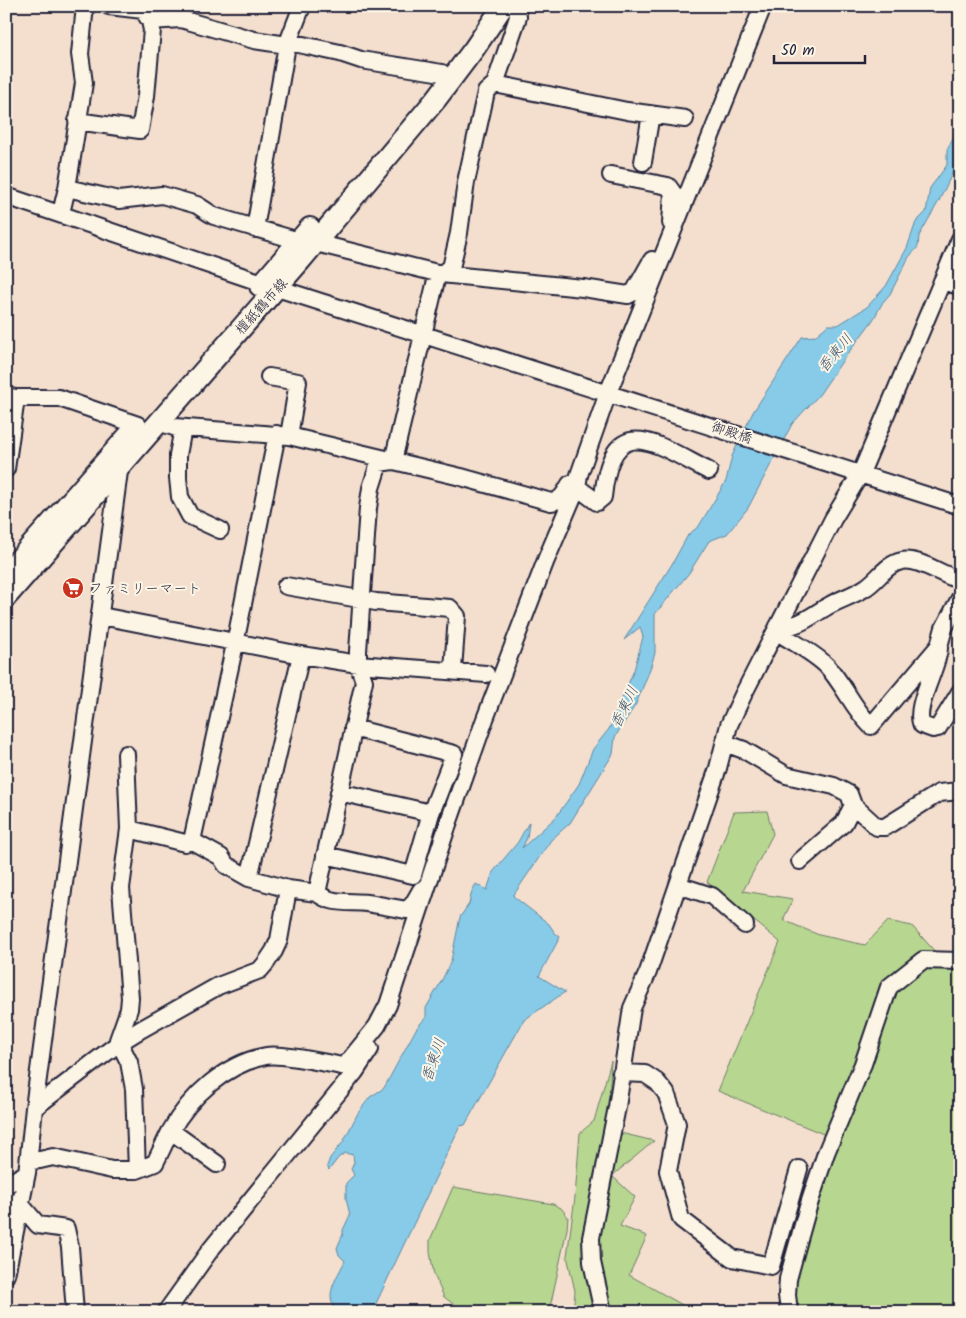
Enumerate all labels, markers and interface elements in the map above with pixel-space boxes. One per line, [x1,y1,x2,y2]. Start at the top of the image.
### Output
scale bar [774,32,865,64]
text: 50 m [781,39,815,63]
street label: 檀紙鶴市線 [230,273,293,340]
water label: 香東川 [812,329,859,379]
street label: 御殿橋 [708,416,755,450]
supermarket icon: ファミリーマート [61,576,85,600]
place label: ファミリーマート [89,578,201,600]
water label: 香東川 [604,682,646,733]
water label: 香東川 [415,1035,453,1086]

